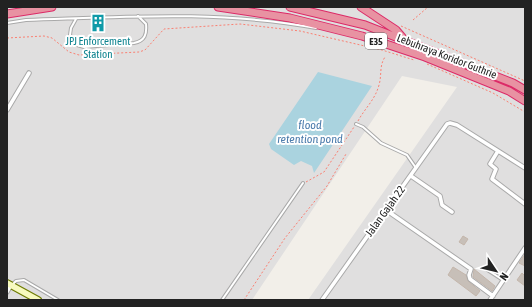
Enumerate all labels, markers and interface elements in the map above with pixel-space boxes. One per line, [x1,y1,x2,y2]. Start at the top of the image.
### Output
building icon: JPJ Enforcement Station [88,13,108,33]
street label: Lebuhraya Koridor Guthrie [395,31,499,81]
road number: E35 [365,33,387,49]
place label: JPJ Enforcement Station [66,35,130,60]
water label: flood retention pond [277,118,343,146]
street label: Jalan Gajah 22 [363,183,407,239]
north arrow [476,251,516,291]
text: N [497,271,511,283]

